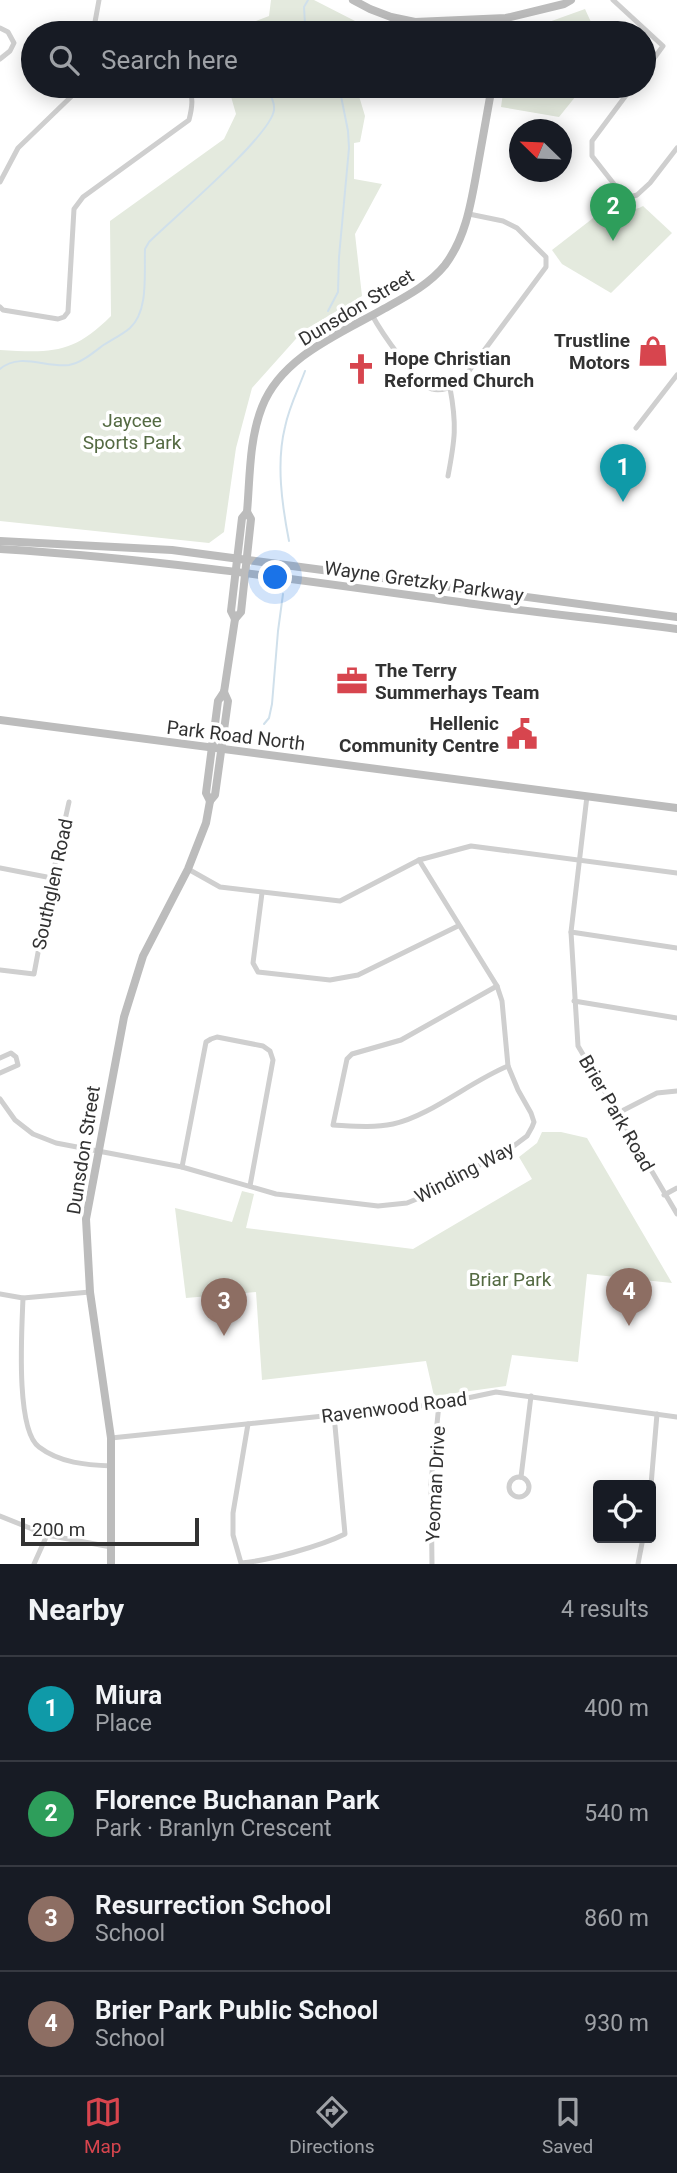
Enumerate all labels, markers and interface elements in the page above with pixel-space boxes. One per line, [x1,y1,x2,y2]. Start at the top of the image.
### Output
search box [21,21,656,98]
icon: search [45,41,83,79]
text: Search here [101,45,238,75]
north arrow [509,119,572,182]
pin: 2 [590,183,636,241]
street label: Dunsdon Street [295,264,418,351]
place label: Trustline Motors [554,329,630,374]
shop icon: Trustline Motors [636,334,670,368]
place label: Hope Christian Reformed Church [384,347,534,392]
church icon: Hope Christian Reformed Church [344,352,378,386]
park label: Jaycee Sports Park [83,409,182,454]
pin: 1 [600,444,646,502]
street label: Wayne Gretzky Parkway [323,556,525,607]
your location [258,560,292,594]
place label: The Terry Summerhays Team [375,659,540,704]
office icon: The Terry Summerhays Team [335,664,369,698]
place label: Hellenic Community Centre [339,712,499,757]
street label: Park Road North [165,716,306,755]
public building icon: Hellenic Community Centre [505,717,539,751]
street label: Southglen Road [27,816,78,952]
street label: Brier Park Road [574,1051,659,1176]
street label: Dunsdon Street [62,1084,105,1216]
street label: Winding Way [411,1137,518,1208]
park label: Briar Park [469,1268,552,1291]
pin: 4 [606,1268,652,1326]
pin: 3 [201,1278,247,1336]
street label: Ravenwood Road [320,1387,468,1428]
street label: Yeoman Drive [421,1425,450,1543]
map controls [593,1480,656,1543]
button: locate [593,1480,656,1543]
scale bar [21,1515,200,1547]
text: 200 m [32,1518,85,1541]
text: Nearby [28,1592,124,1627]
text: 4 results [561,1596,649,1623]
text: Miura [95,1680,162,1710]
text: 1 [44,1695,58,1722]
text: 400 m [584,1695,649,1722]
text: Place [95,1710,152,1737]
text: Florence Buchanan Park [95,1785,379,1815]
text: 2 [44,1800,58,1827]
text: 540 m [584,1800,649,1827]
text: Park · Branlyn Crescent [95,1815,332,1842]
text: Resurrection School [95,1890,332,1920]
text: 3 [44,1905,58,1932]
text: 860 m [584,1905,649,1932]
text: School [95,1920,165,1947]
text: Brier Park Public School [95,1995,379,2025]
text: 4 [44,2010,58,2037]
text: 930 m [584,2010,649,2037]
text: School [95,2025,165,2052]
tab: Map [84,2093,122,2158]
tab: Directions [289,2093,374,2158]
tab: Saved [542,2093,593,2158]

